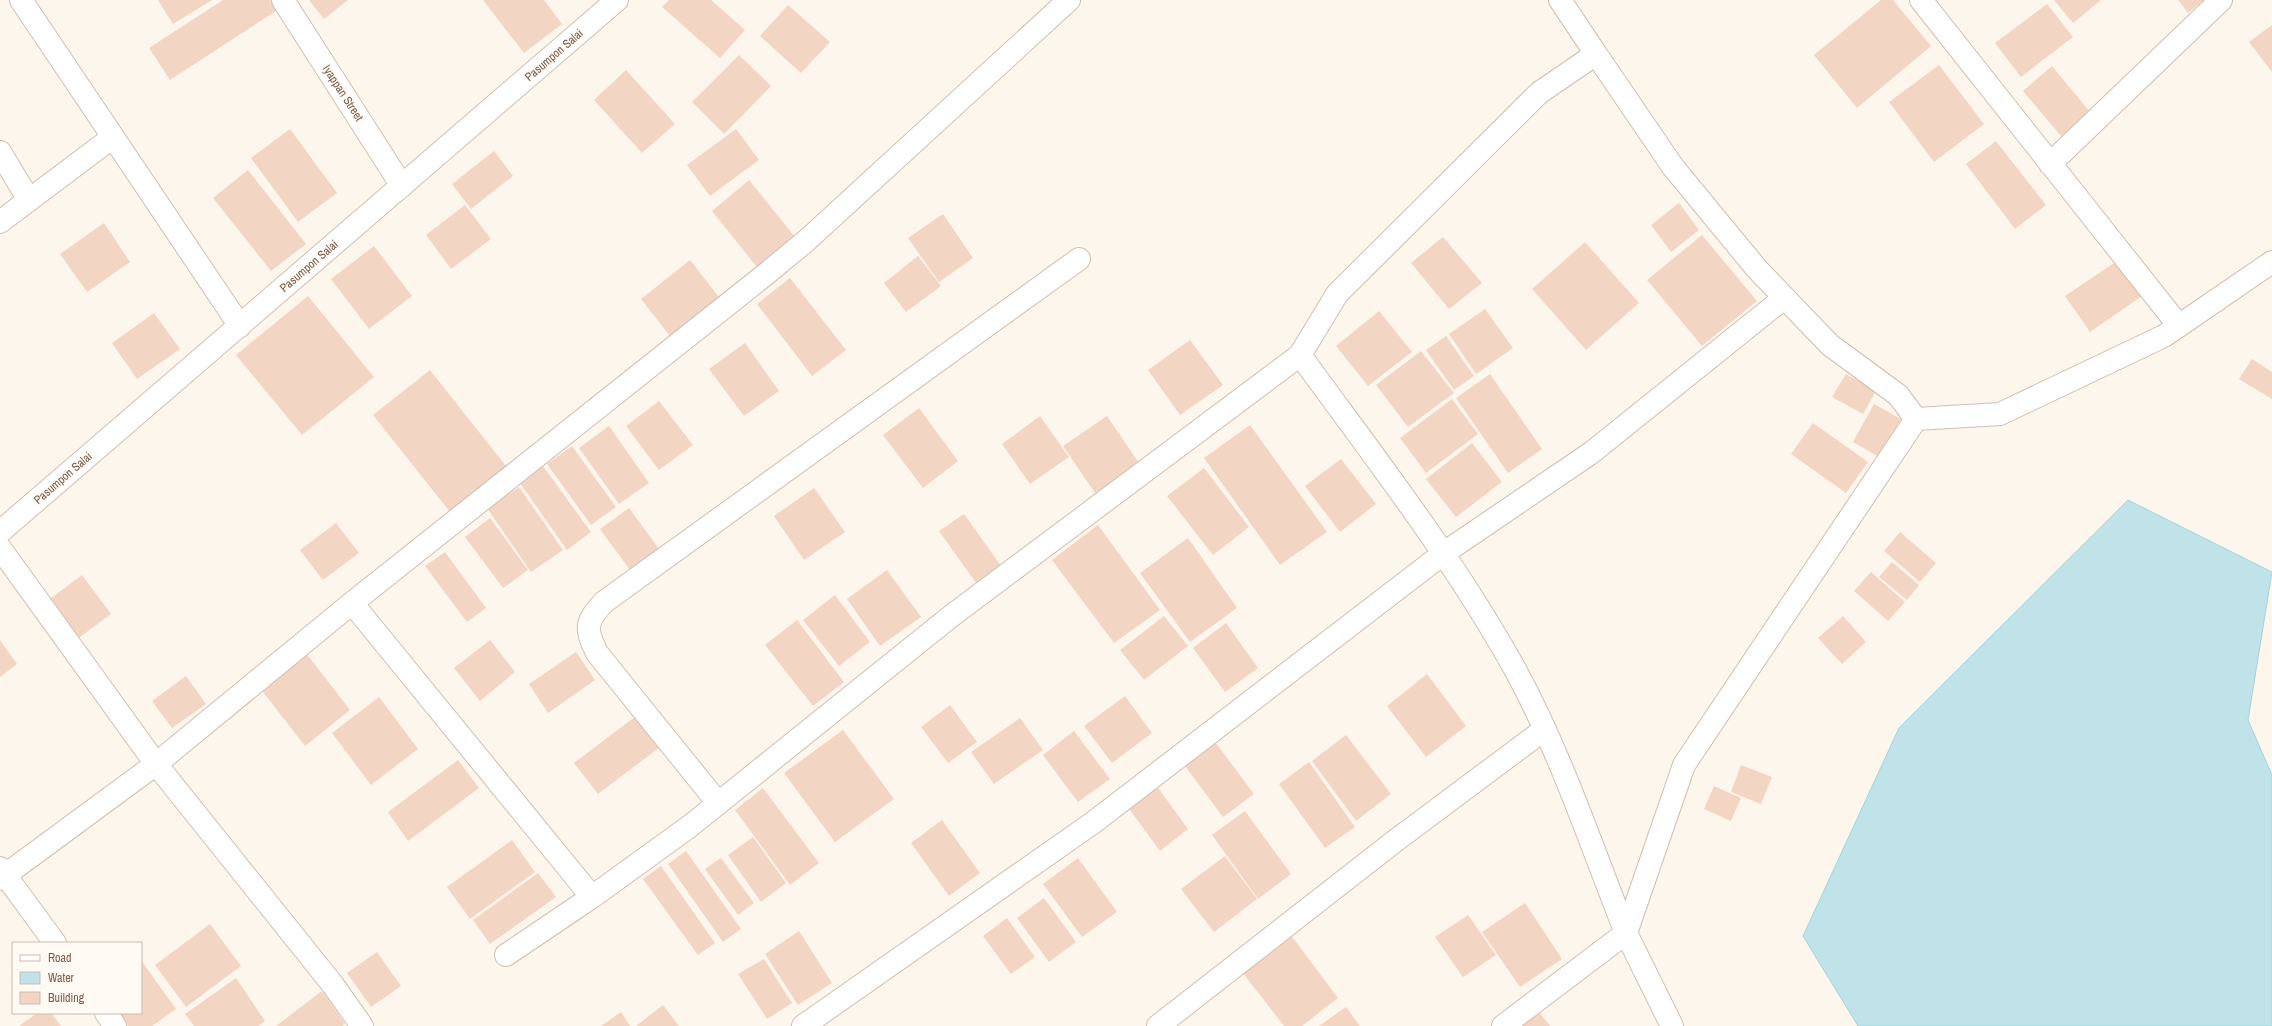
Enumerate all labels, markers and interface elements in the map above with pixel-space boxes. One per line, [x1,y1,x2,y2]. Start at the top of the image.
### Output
street label: Pasumpon Salai [521,25,587,85]
street label: Iyappan Street [319,62,367,124]
street label: Pasumpon Salai [276,236,342,296]
street label: Pasumpon Salai [30,448,96,508]
legend [12,942,142,1014]
text: Road [48,950,72,966]
text: Water [48,970,75,986]
text: Building [48,990,85,1006]

